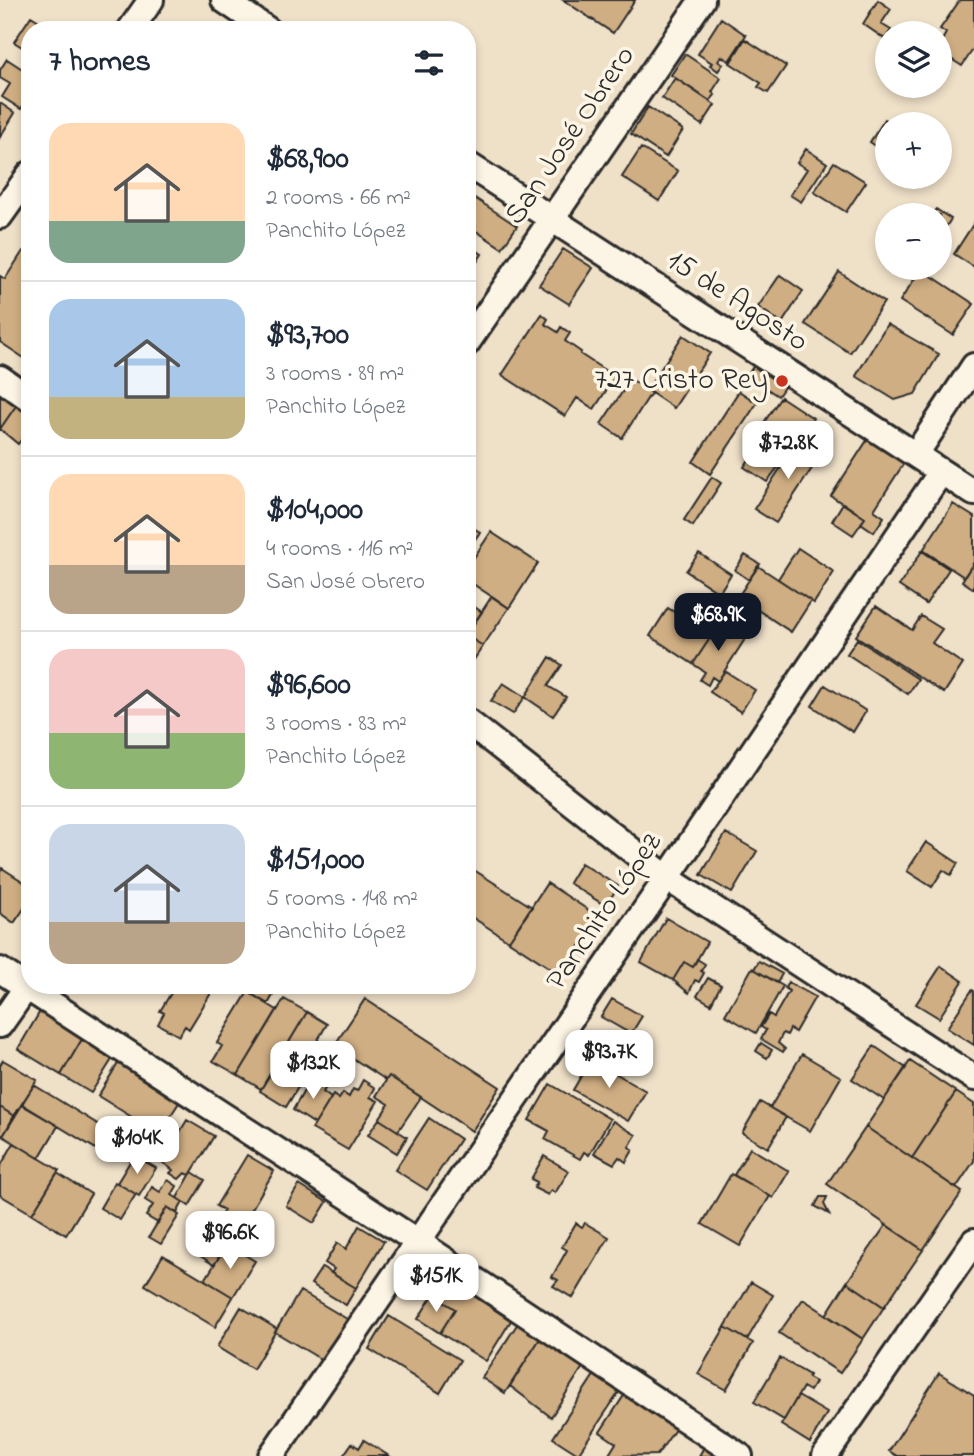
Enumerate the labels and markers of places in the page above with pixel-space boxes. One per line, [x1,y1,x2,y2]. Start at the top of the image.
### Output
place label: 727 Cristo Rey [595,359,768,403]
marker: 727 Cristo Rey [774,373,790,389]
pin: $72.8K [731,421,845,481]
pin: $68.9K [661,594,775,653]
pin: $93.7K [552,1030,666,1090]
pin: $132K [264,1042,362,1101]
pin: $104K [88,1116,186,1176]
pin: $96.6K [173,1212,287,1271]
pin: $151K [387,1254,485,1314]

